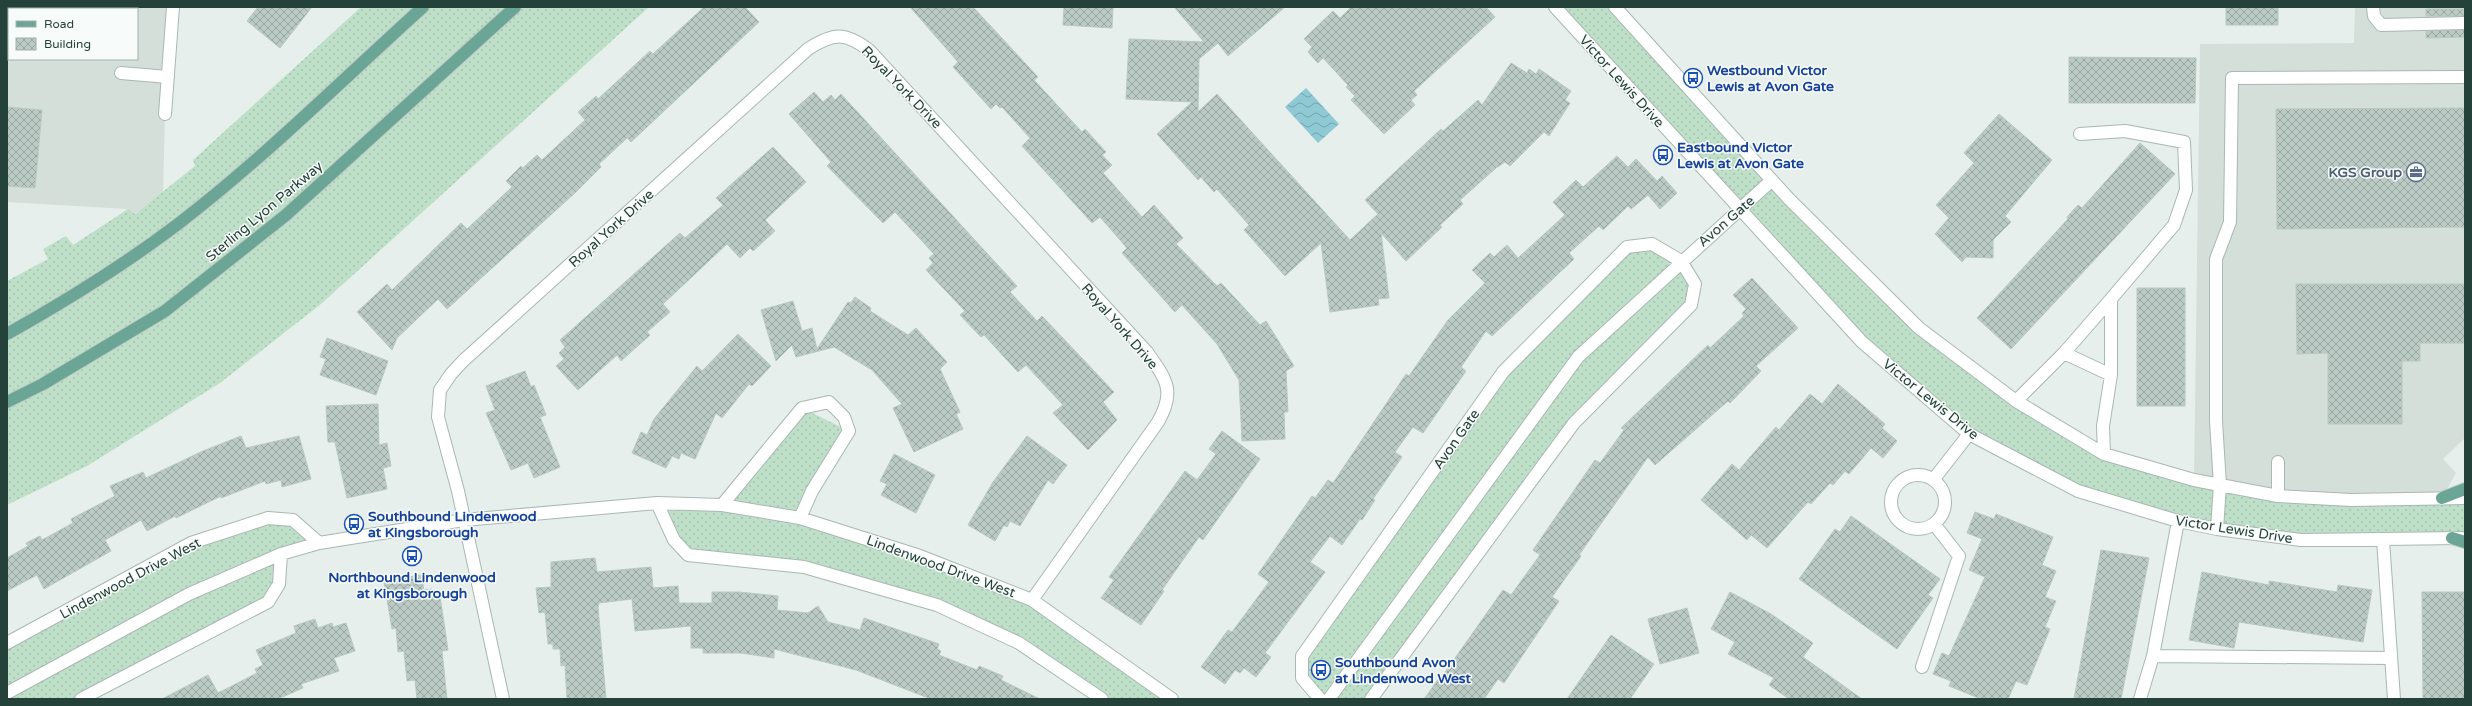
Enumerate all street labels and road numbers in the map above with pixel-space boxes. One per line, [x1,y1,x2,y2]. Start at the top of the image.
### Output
street label: Victor Lewis Drive [1576,32,1668,131]
street label: Royal York Drive [858,42,945,132]
street label: Sterling Lyon Parkway [202,157,327,265]
street label: Royal York Drive [565,186,657,271]
street label: Avon Gate [1695,192,1758,251]
street label: Royal York Drive [1078,280,1162,373]
street label: Victor Lewis Drive [1879,355,1982,443]
street label: Avon Gate [1430,406,1483,473]
street label: Victor Lewis Drive [2174,512,2294,547]
street label: Lindenwood Drive West [864,532,1018,602]
street label: Lindenwood Drive West [57,534,204,623]

